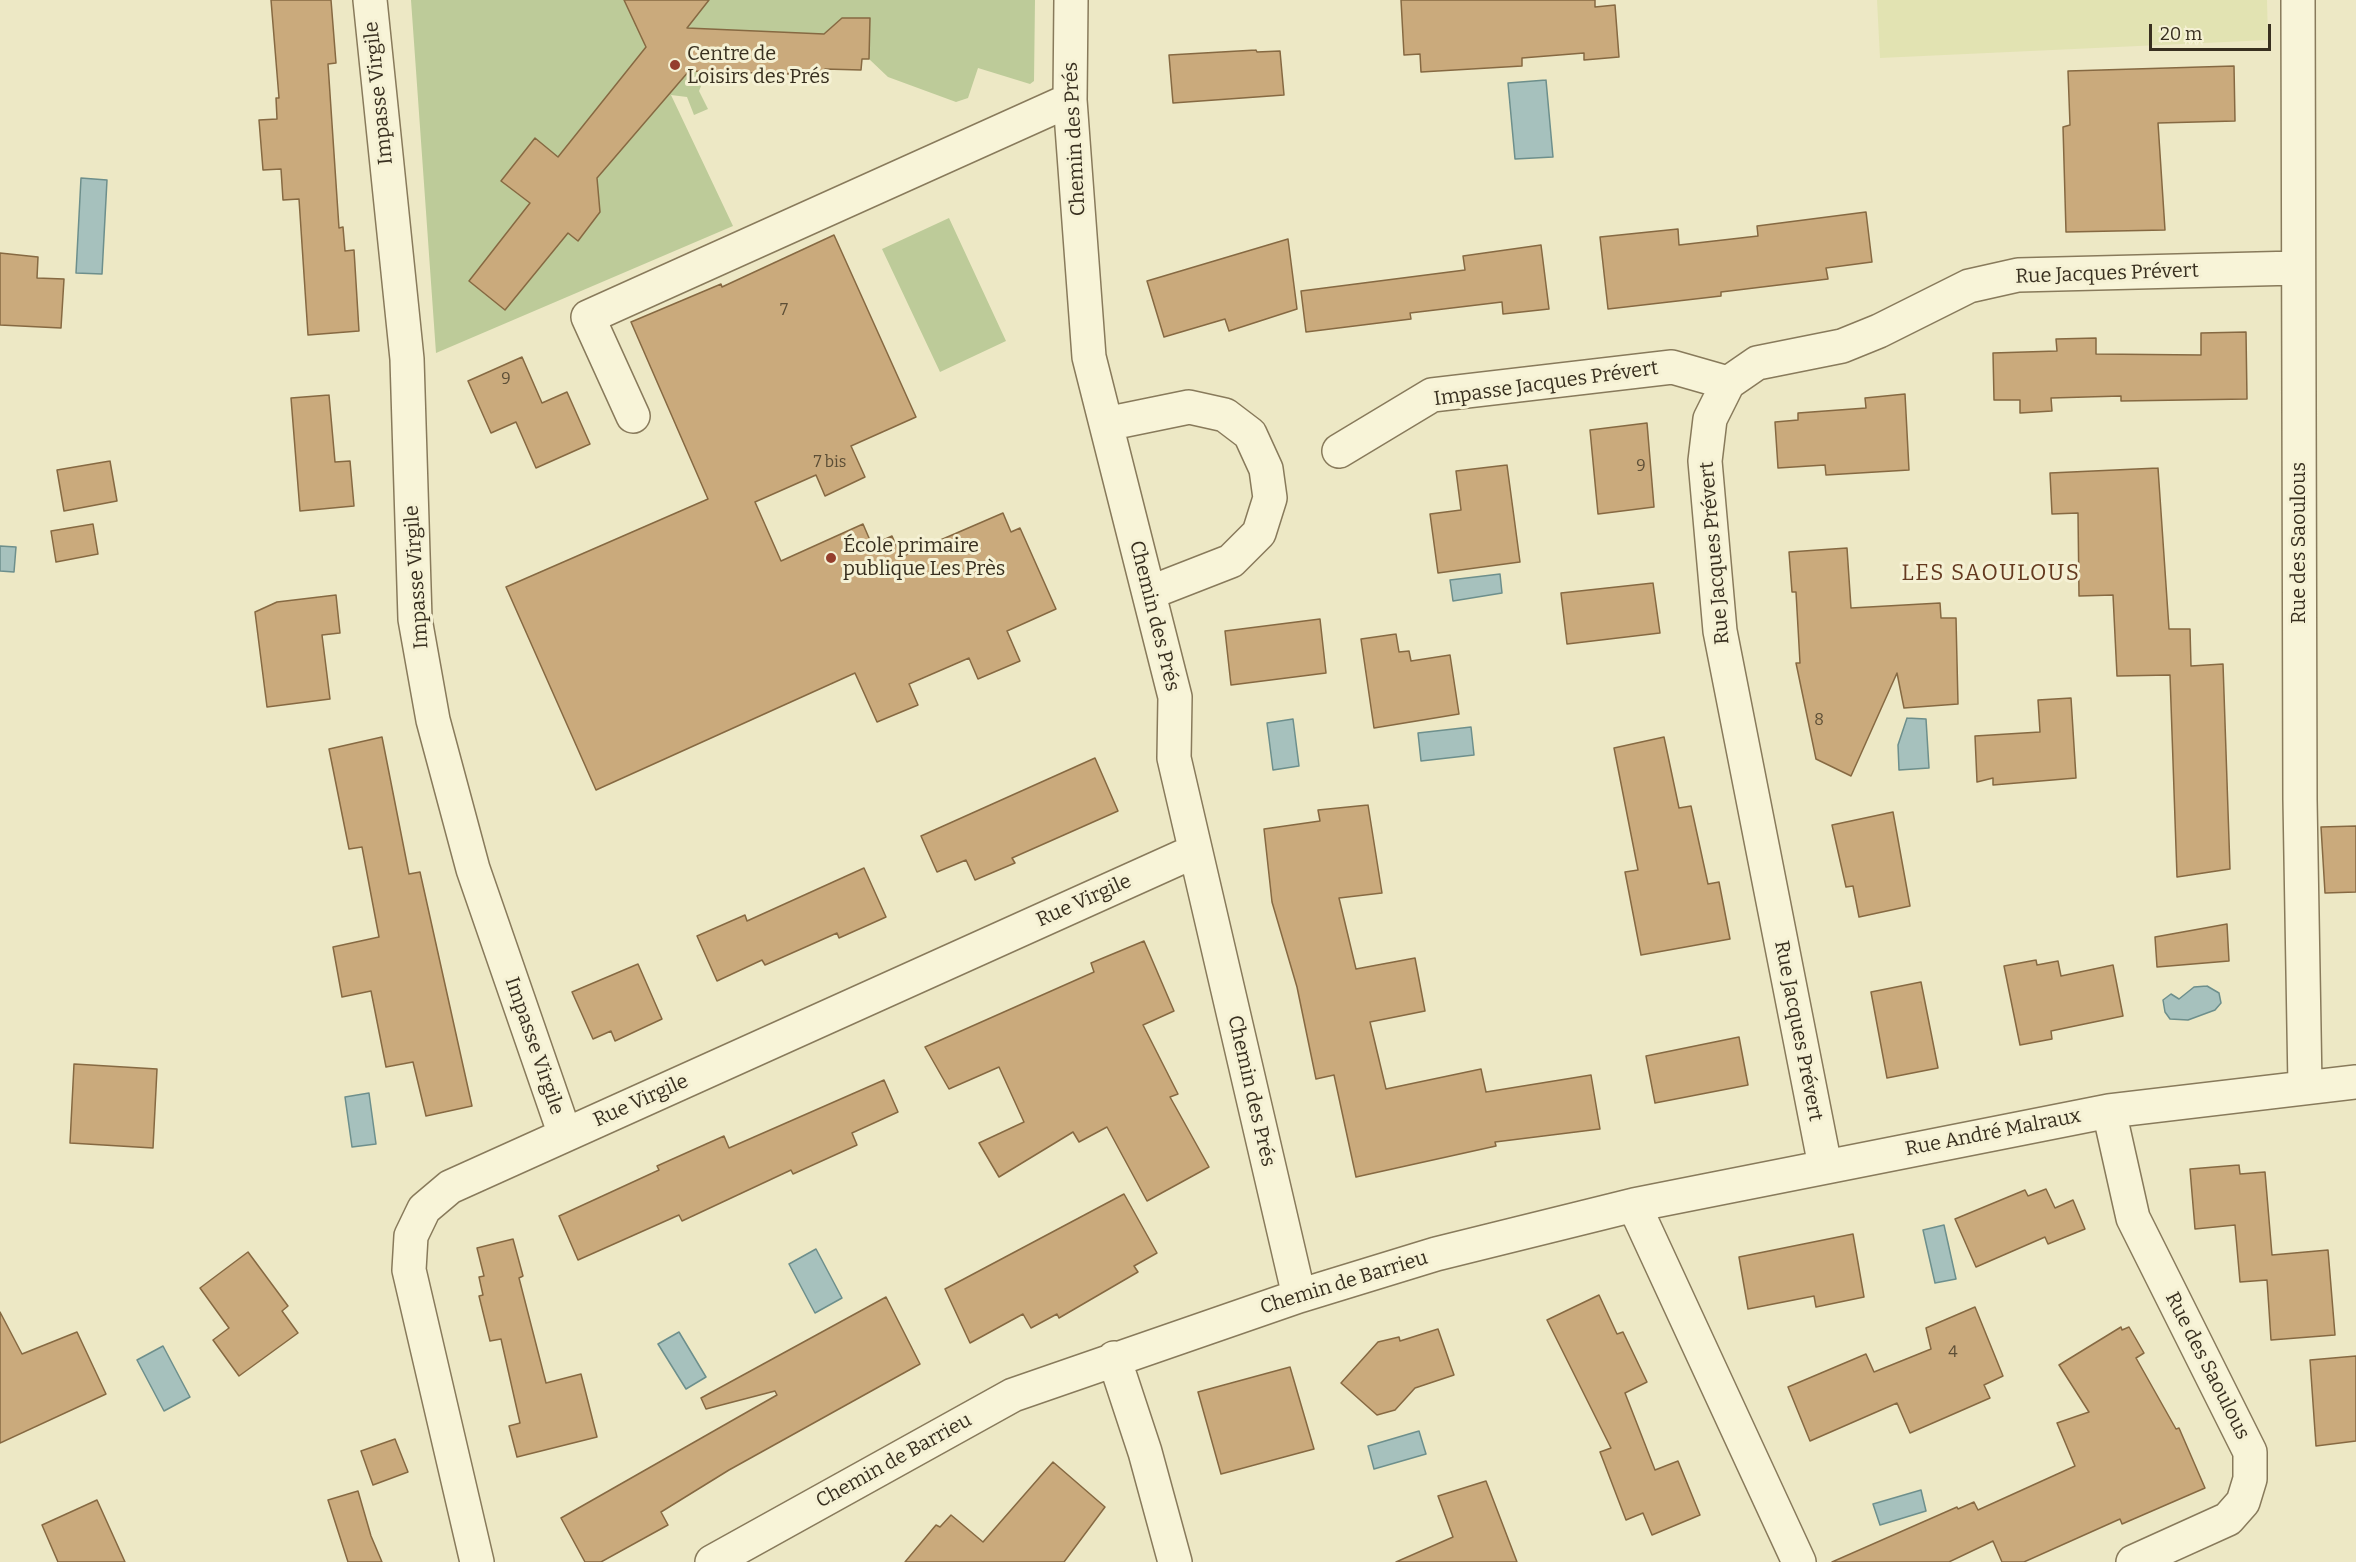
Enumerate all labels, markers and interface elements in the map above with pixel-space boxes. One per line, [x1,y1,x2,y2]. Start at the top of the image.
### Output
scale bar [2152,12,2274,50]
street label: Impasse Virgile [360,20,398,166]
text: 20 m [2160,23,2202,45]
place label: Centre de Loisirs des Prés [687,42,830,89]
marker: Centre de Loisirs des Prés [668,58,682,72]
street label: Chemin des Prés [1059,61,1091,217]
street label: Rue Jacques Prévert [2015,259,2199,289]
house number: 7 [780,301,788,321]
street label: Impasse Jacques Prévert [1432,356,1660,412]
house number: 9 [501,370,511,390]
house number: 7 bis [814,453,846,473]
house number: 9 [1636,457,1646,477]
street label: Rue Jacques Prévert [1695,461,1735,645]
street label: Rue des Saoulous [2287,462,2311,624]
street label: Impasse Virgile [400,504,434,650]
place label: École primaire publique Les Près [843,534,1005,581]
street label: Chemin des Prés [1124,538,1184,694]
marker: École primaire publique Les Près [824,551,838,565]
district label: LES SAOULOUS [1902,561,2080,587]
house number: 8 [1814,711,1824,731]
street label: Rue Virgile [1033,869,1135,933]
street label: Rue Jacques Prévert [1769,939,1827,1123]
street label: Impasse Virgile [499,974,569,1118]
street label: Chemin des Prés [1222,1013,1280,1169]
street label: Rue Virgile [590,1069,692,1133]
street label: Rue André Malraux [1903,1104,2083,1162]
street label: Chemin de Barrieu [1257,1246,1431,1320]
street label: Rue des Saoulous [2160,1288,2254,1444]
house number: 4 [1948,1343,1958,1363]
street label: Chemin de Barrieu [812,1408,976,1514]

